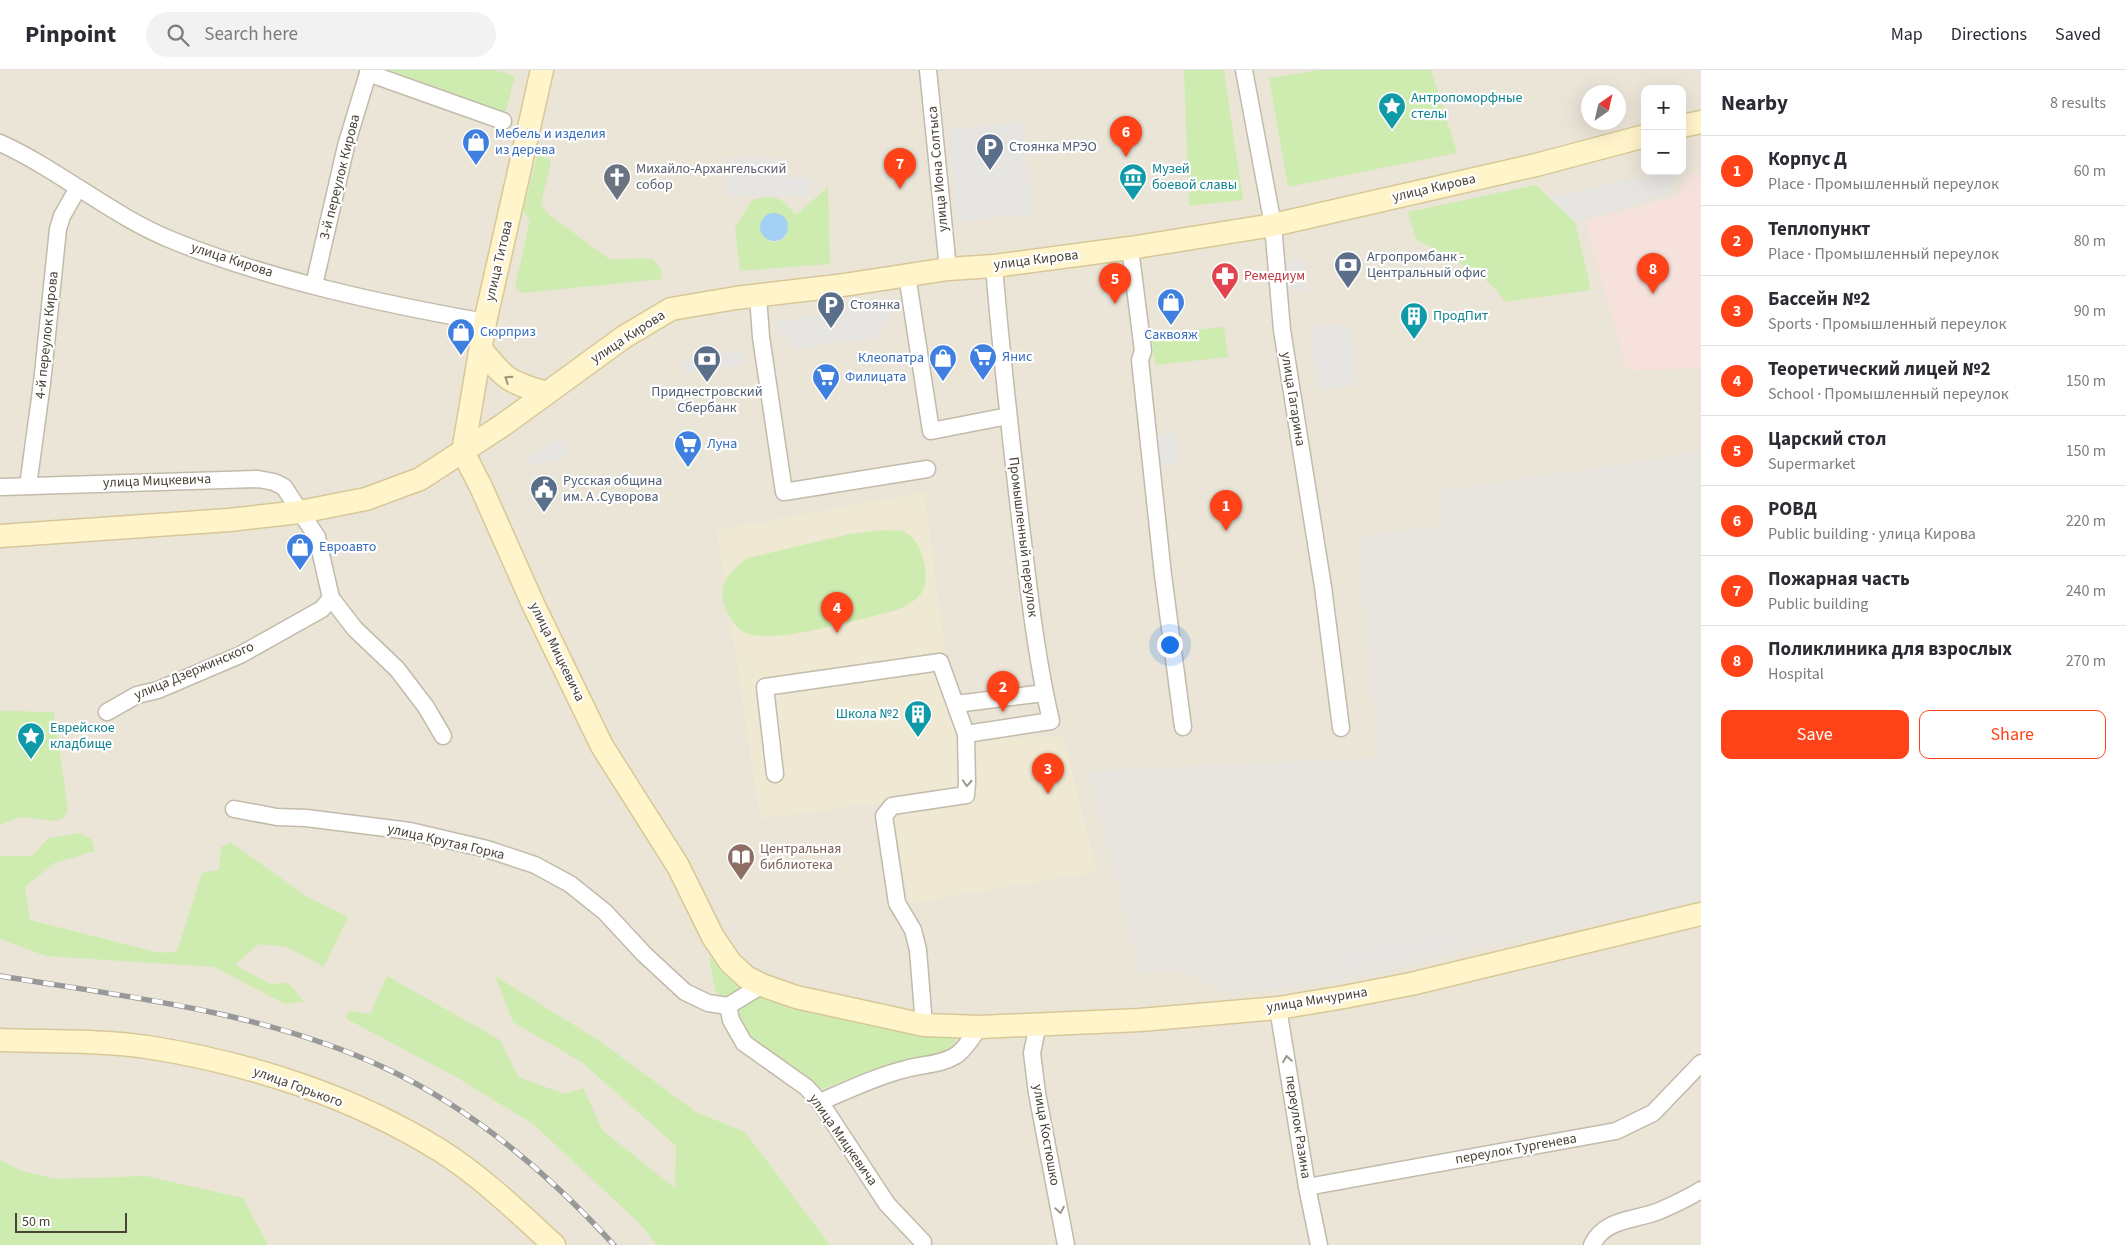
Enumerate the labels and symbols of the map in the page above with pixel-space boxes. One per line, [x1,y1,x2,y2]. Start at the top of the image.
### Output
north arrow [1581,85,1626,130]
place label: Антропоморфные стелы [1411,88,1522,124]
place icon: Антропоморфные стелы [1377,91,1407,130]
street label: улица Иона Солтыса [923,105,953,233]
street label: 3-й переулок Кирова [315,112,365,242]
pin: 6 [1110,116,1142,157]
place label: Мебель и изделия из дерева [495,124,606,160]
shop icon: Мебель и изделия из дерева [461,127,491,166]
parking icon: Стоянка МРЭО [975,132,1005,171]
place label: Стоянка МРЭО [1009,137,1097,157]
pin: 7 [884,148,916,189]
place label: Михайло-Архангельский собор [636,159,786,195]
place label: Музей боевой славы [1152,159,1237,195]
church icon: Михайло-Архангельский собор [602,162,632,201]
museum icon: Музей боевой славы [1118,162,1148,201]
street label: улица Кирова [1390,169,1478,207]
street label: улица Титова [480,219,518,303]
street label: улица Кирова [188,237,276,283]
street label: улица Кирова [993,245,1079,275]
place label: Агропромбанк - Центральный офис [1367,247,1487,283]
bank icon: Агропромбанк - Центральный офис [1333,250,1363,289]
pin: 8 [1637,253,1669,294]
pharmacy icon: Ремедиум [1210,261,1240,300]
pin: 5 [1099,263,1131,304]
place label: Ремедиум [1244,266,1305,286]
street label: 4-й переулок Кирова [30,270,64,400]
shop icon: Саквояж [1156,287,1186,326]
parking icon: Стоянка [816,290,846,329]
place label: Стоянка [850,295,900,315]
building icon: ПродПит [1399,301,1429,340]
street label: улица Кирова [587,305,669,369]
place label: ПродПит [1433,306,1489,326]
shop icon: Сюрприз [446,317,476,356]
place label: Сюрприз [480,322,536,342]
place label: Саквояж [1144,325,1198,345]
supermarket icon: Янис [968,342,998,381]
shop icon: Клеопатра [928,343,958,382]
bank icon: Приднестровский Сбербанк [692,344,722,383]
place label: Янис [1002,347,1033,367]
place label: Клеопатра [858,348,924,368]
street label: улица Гагарина [1276,350,1310,448]
supermarket icon: Филицата [811,362,841,401]
place label: Филицата [845,367,906,387]
one-way arrow [504,376,514,385]
place label: Приднестровский Сбербанк [651,382,763,418]
supermarket icon: Луна [673,429,703,468]
place label: Луна [707,434,737,454]
street label: Промышленный переулок [1003,456,1043,618]
street label: улица Мицкевича [103,469,211,493]
place label: Русская община им. А .Суворова [563,471,662,507]
public building icon: Русская община им. А .Суворова [529,474,559,513]
pin: 1 [1210,490,1242,531]
shop icon: Евроавто [285,532,315,571]
place label: Евроавто [319,537,376,557]
pin: 4 [821,592,853,633]
street label: улица Мицкевича [524,599,590,705]
your location [1157,632,1183,658]
street label: улица Дзержинского [131,637,257,705]
pin: 2 [987,671,1019,712]
building icon: Школа №2 [903,699,933,738]
place label: Школа №2 [836,704,899,724]
place label: Еврейское кладбище [50,718,115,754]
place icon: Еврейское кладбище [16,721,46,760]
pin: 3 [1032,753,1064,794]
one-way arrow [961,779,972,787]
street label: улица Крутая Горка [385,819,507,865]
place label: Центральная библиотека [760,839,841,875]
library icon: Центральная библиотека [726,842,756,881]
street label: улица Мичурина [1265,982,1369,1018]
one-way arrow [1282,1055,1292,1063]
street label: улица Горького [250,1061,346,1113]
street label: переулок Разина [1280,1074,1316,1180]
street label: улица Костюшко [1027,1083,1065,1187]
street label: улица Мицкевича [804,1090,882,1190]
street label: переулок Тургенева [1454,1128,1578,1170]
one-way arrow [1054,1205,1064,1214]
scale bar [15,1210,128,1233]

